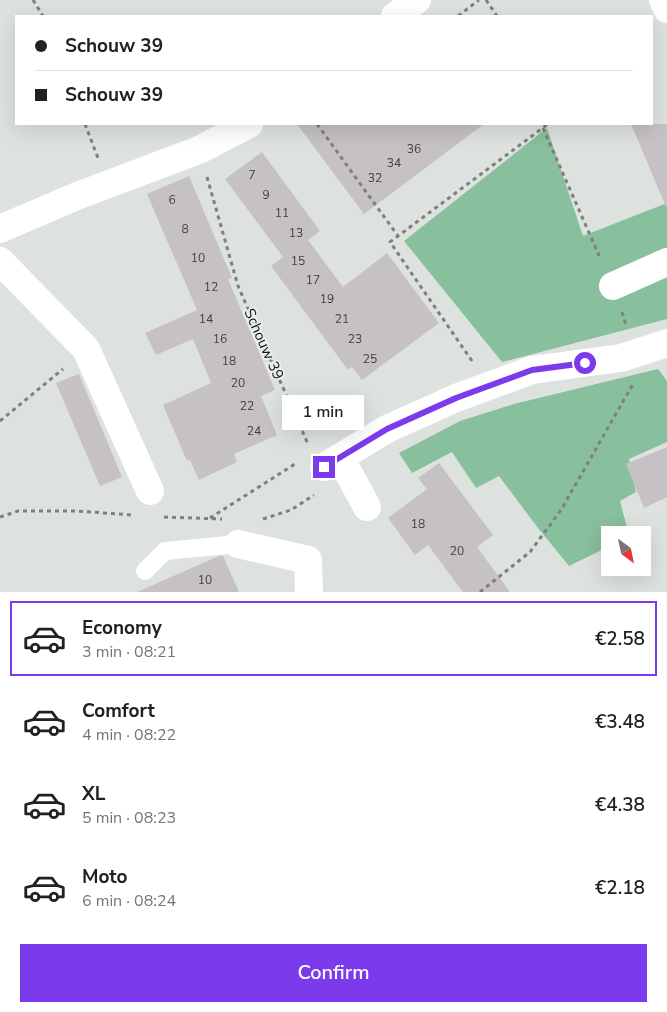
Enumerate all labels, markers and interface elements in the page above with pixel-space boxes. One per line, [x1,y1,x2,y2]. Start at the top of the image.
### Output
text: Schouw 39 [65,33,163,59]
text: Schouw 39 [65,82,163,108]
house number: 36 [407,141,421,157]
house number: 34 [387,155,401,171]
house number: 7 [248,167,256,183]
house number: 32 [368,170,382,186]
house number: 9 [262,187,270,203]
house number: 6 [168,192,176,208]
house number: 11 [275,205,289,221]
house number: 8 [181,221,189,237]
house number: 13 [289,225,303,241]
house number: 10 [191,250,205,266]
house number: 15 [291,253,305,269]
house number: 17 [306,272,320,288]
house number: 12 [204,279,218,295]
house number: 19 [320,291,334,307]
street label: Schouw 39 [239,305,289,383]
house number: 14 [199,311,213,327]
house number: 21 [335,311,349,327]
house number: 16 [213,331,227,347]
house number: 23 [348,331,362,347]
house number: 25 [363,351,377,367]
route start [574,352,596,374]
house number: 18 [222,353,236,369]
house number: 20 [231,375,245,391]
callout: 1 min [283,394,365,430]
house number: 22 [240,398,254,414]
text: 1 min [303,401,343,423]
house number: 24 [247,423,261,439]
route end [313,456,335,478]
house number: 18 [411,516,425,532]
north arrow [601,526,651,576]
map controls [601,526,651,576]
house number: 20 [450,543,464,559]
house number: 10 [198,572,212,588]
text: Economy [82,615,162,641]
icon: car [22,616,67,661]
text: €2.58 [595,626,645,652]
text: 3 min · 08:21 [82,641,176,663]
text: Comfort [82,698,155,724]
icon: car [22,699,67,744]
text: €3.48 [595,709,645,735]
text: 4 min · 08:22 [82,724,176,746]
text: XL [82,781,105,807]
icon: car [22,782,67,827]
text: €4.38 [595,792,645,818]
text: 5 min · 08:23 [82,807,176,829]
text: Moto [82,864,128,890]
icon: car [22,865,67,910]
text: €2.18 [595,875,645,901]
text: 6 min · 08:24 [82,890,176,912]
button: Confirm [20,944,647,1002]

